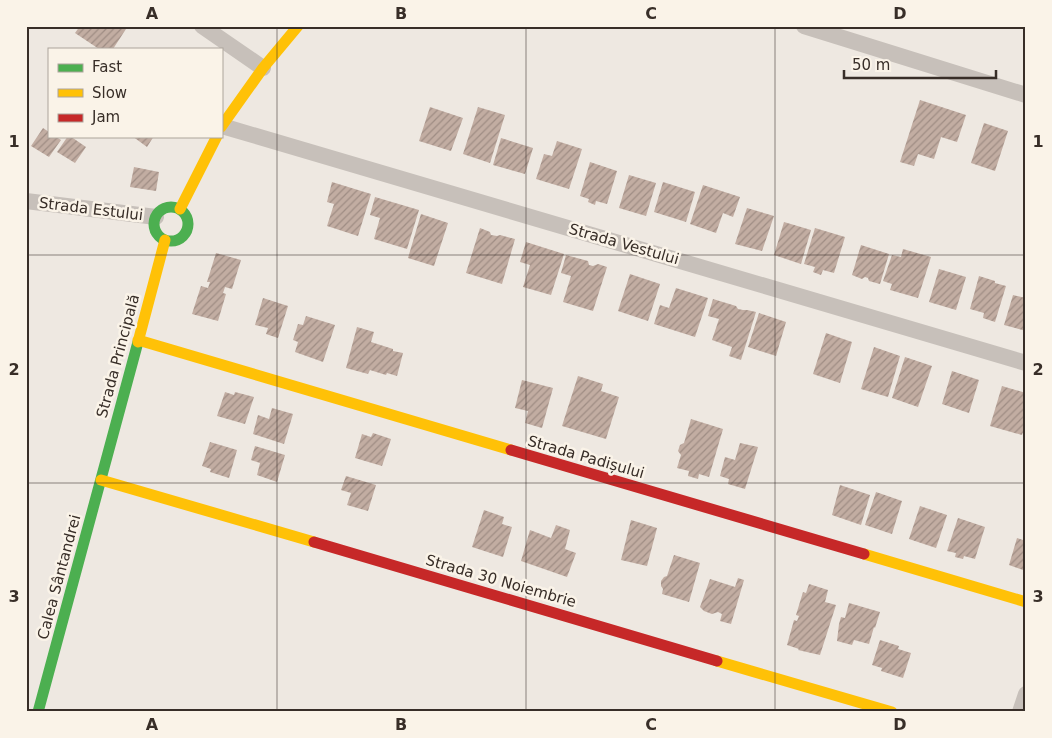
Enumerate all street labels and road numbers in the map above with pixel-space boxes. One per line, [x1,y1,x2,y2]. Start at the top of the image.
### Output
street label: Strada Estului [38,194,144,224]
street label: Strada Vestului [567,220,681,268]
street label: Strada Principală [93,292,143,420]
street label: Strada Padișului [526,432,646,482]
street label: Calea Sântandrei [34,513,84,641]
street label: Strada 30 Noiembrie [424,551,578,611]

